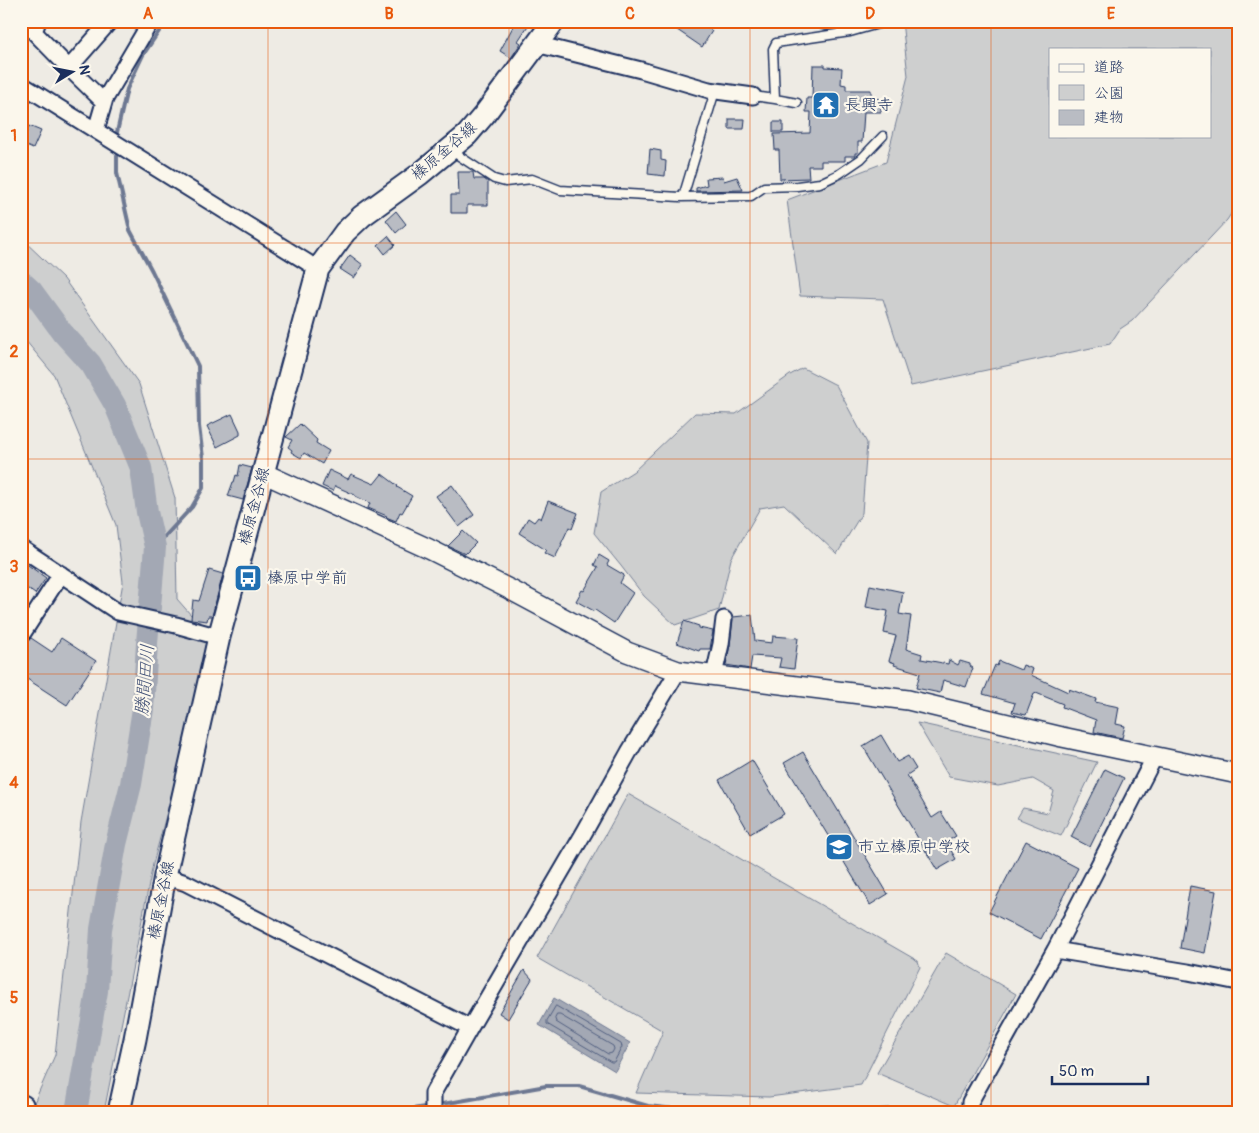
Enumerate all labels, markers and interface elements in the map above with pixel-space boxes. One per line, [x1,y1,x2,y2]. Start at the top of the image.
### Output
text: A [143,4,154,24]
text: B [384,4,394,24]
text: C [625,4,635,24]
text: D [865,4,875,24]
text: E [1107,4,1116,24]
north arrow [48,48,98,98]
legend [1049,48,1212,138]
text: 道路 [1094,58,1124,77]
text: N [75,64,94,76]
text: 公園 [1094,84,1124,103]
temple icon: 長興寺 [811,90,841,120]
place label: 長興寺 [845,95,893,115]
text: 建物 [1094,108,1124,127]
street label: 榛原金谷線 [407,117,481,185]
text: 1 [11,126,17,146]
text: 2 [10,342,19,362]
street label: 榛原金谷線 [234,465,274,547]
text: 3 [10,557,19,577]
bus stop icon: 榛原中学前 [233,563,263,593]
place label: 榛原中学前 [267,568,347,588]
water label: 勝間田川 [130,643,160,717]
text: 4 [9,773,19,793]
school or university icon: 市立榛原中学校 [824,832,854,862]
place label: 市立榛原中学校 [858,837,970,857]
street label: 榛原金谷線 [144,859,178,941]
text: 5 [10,988,19,1008]
scale bar [1052,1053,1148,1085]
text: 50 m [1059,1062,1094,1081]

